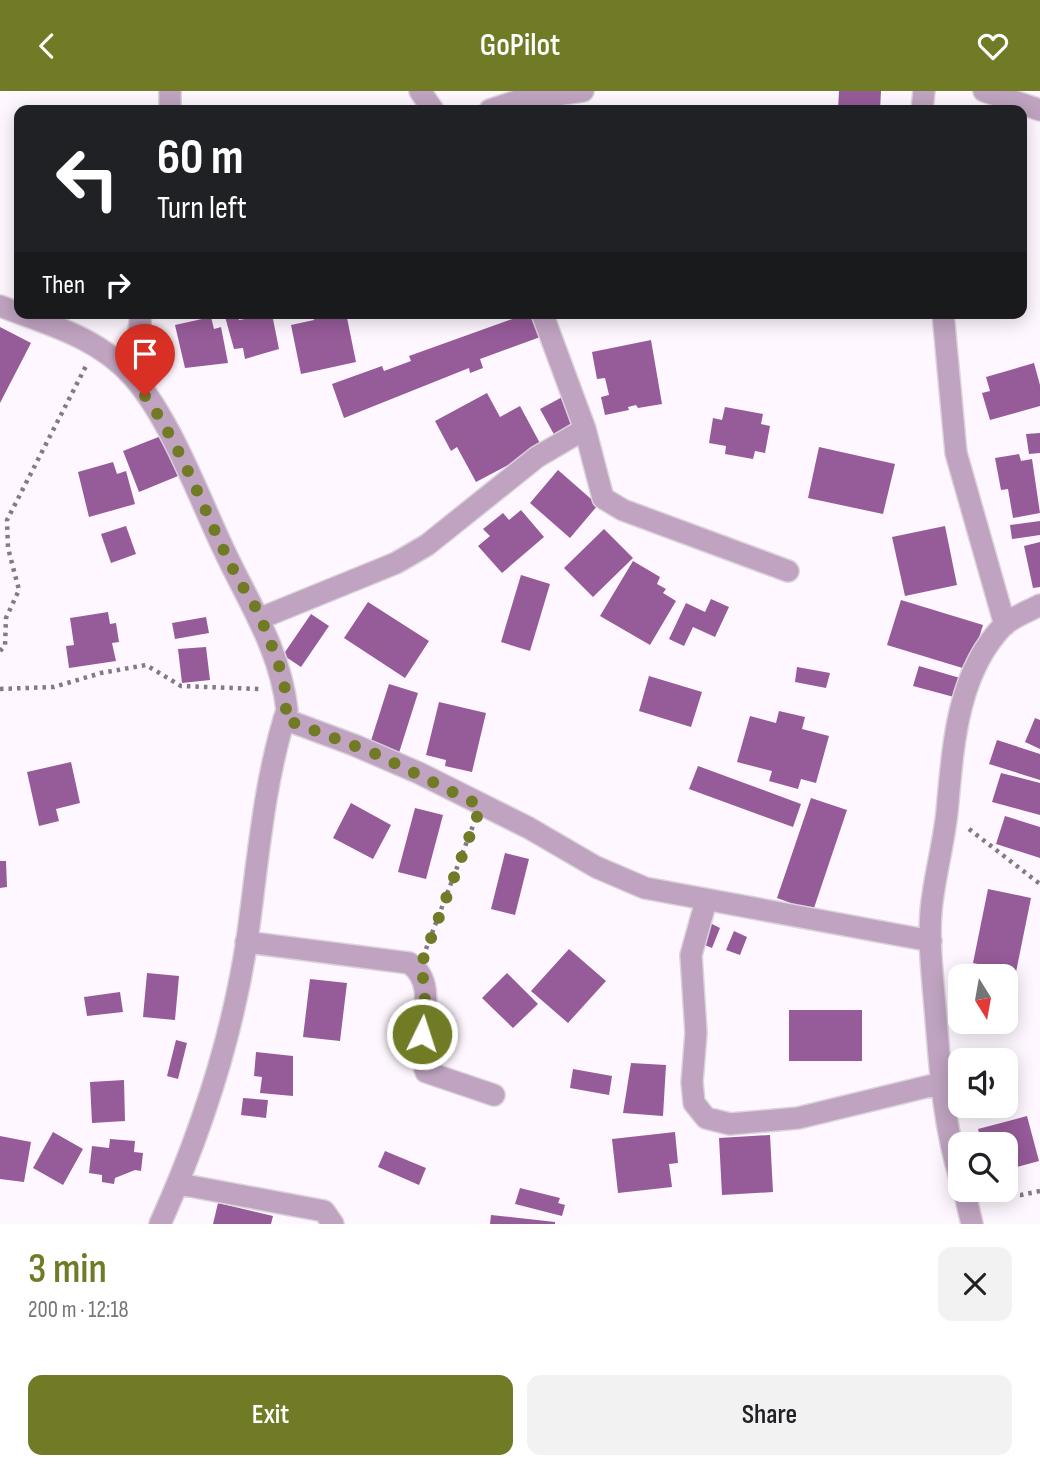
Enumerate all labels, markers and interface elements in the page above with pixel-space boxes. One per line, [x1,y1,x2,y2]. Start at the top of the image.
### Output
text: GoPilot [480,26,560,65]
icon: back [28,27,66,65]
icon: heart [974,27,1012,65]
text: 60 m [157,129,244,188]
icon: left [42,133,133,224]
text: Turn left [157,189,247,228]
icon: right [99,266,137,304]
text: Then [42,270,85,301]
pin [115,324,175,396]
icon: arrive [126,335,164,373]
north arrow [948,964,1018,1034]
map controls [948,964,1018,1202]
position arrow [385,997,459,1071]
button: sound [948,1048,1018,1118]
button: search [948,1132,1018,1202]
text: 3 min [28,1244,107,1295]
button: close [938,1247,1012,1321]
text: 200 m · 12:18 [28,1296,129,1324]
button: Exit [28,1375,513,1455]
button: Share [527,1375,1012,1455]

